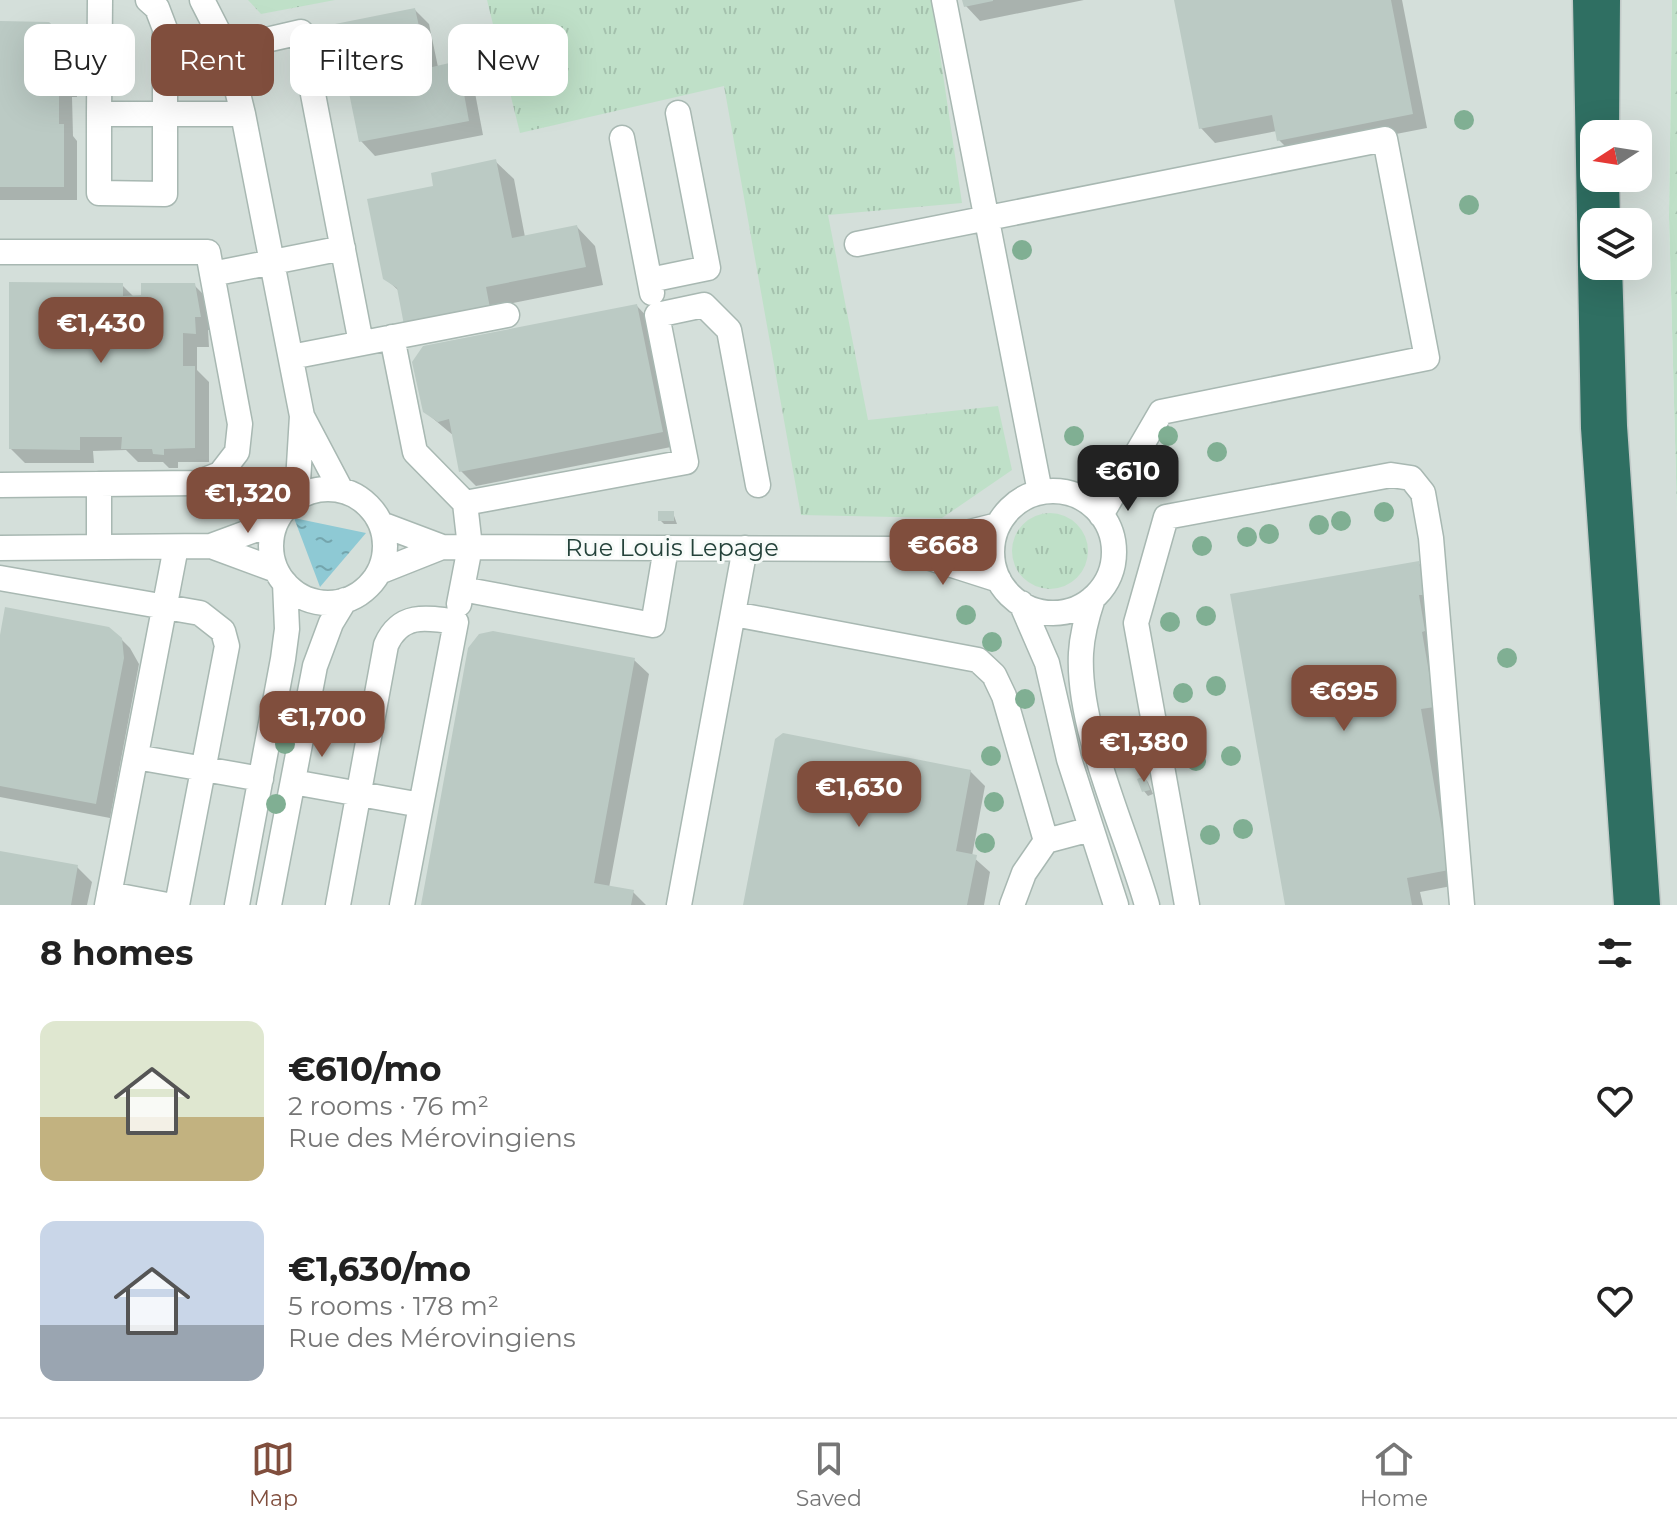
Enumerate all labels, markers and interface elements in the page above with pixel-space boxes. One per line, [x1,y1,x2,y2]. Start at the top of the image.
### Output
chip: Buy [24,24,135,96]
chip: Rent [151,24,274,96]
chip: Filters [290,24,432,96]
chip: New [448,24,568,96]
north arrow [1580,120,1652,192]
map controls [1580,120,1652,280]
button: layers [1580,208,1652,280]
pin: €1,430 [36,297,166,365]
text: €1,430 [56,307,146,339]
pin: €610 [1081,445,1175,513]
text: €610 [1095,455,1161,487]
pin: €1,320 [183,467,313,535]
text: €1,320 [205,477,291,509]
pin: €668 [896,519,990,587]
text: €668 [908,529,978,561]
street label: Rue Louis Lepage [565,533,779,562]
pin: €695 [1297,665,1391,733]
text: €695 [1309,675,1379,707]
pin: €1,700 [257,691,387,759]
text: €1,700 [278,701,366,733]
pin: €1,380 [1079,716,1209,784]
text: €1,380 [1100,726,1188,758]
pin: €1,630 [794,761,924,829]
text: €1,630 [815,771,903,803]
icon: filters [1593,931,1637,975]
text: 8 homes [40,932,193,974]
text: €610/mo [288,1048,442,1090]
icon: home [104,1053,200,1149]
icon: heart [1593,1079,1637,1123]
text: 2 rooms · 76 m² [288,1090,489,1122]
text: Rue des Mérovingiens [288,1122,576,1154]
text: €1,630/mo [288,1248,471,1290]
icon: home [104,1253,200,1349]
icon: heart [1593,1279,1637,1323]
text: 5 rooms · 178 m² [288,1290,499,1322]
text: Rue des Mérovingiens [288,1322,576,1354]
tab: Map [249,1437,298,1512]
tab: Saved [796,1437,862,1512]
tab: Home [1360,1437,1428,1512]

